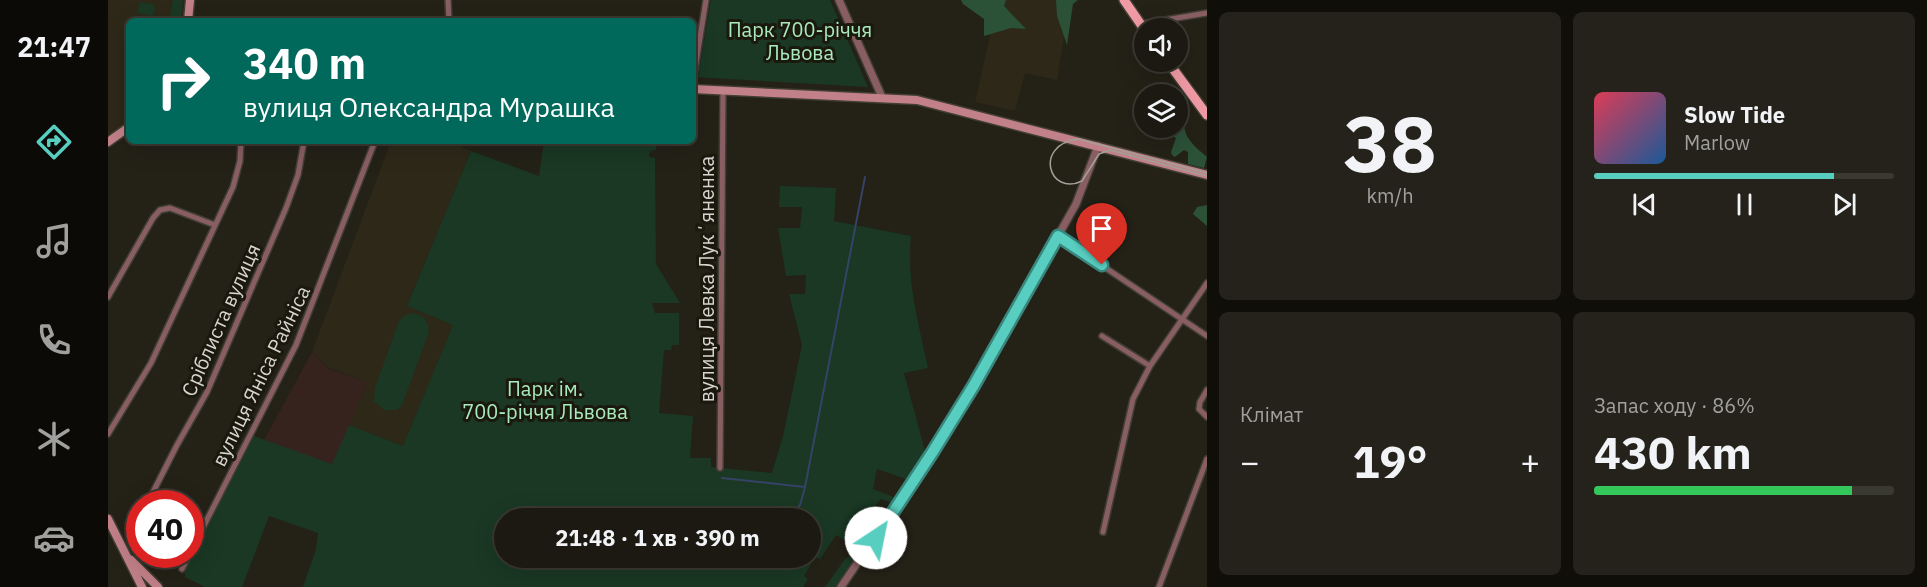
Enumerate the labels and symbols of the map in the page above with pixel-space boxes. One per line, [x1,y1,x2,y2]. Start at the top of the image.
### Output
park label: Парк 700-річчя Львова [728,16,872,66]
street label: вулиця Левка Лукʼяненка [693,155,720,402]
pin [1076,203,1127,265]
street label: Сріблиста вулиця [175,239,266,400]
street label: вулиця Яніса Райніса [205,281,316,471]
park label: Парк ім. 700-річчя Львова [462,375,628,425]
speed limit sign: 40 [126,490,204,568]
position arrow [844,506,908,570]

